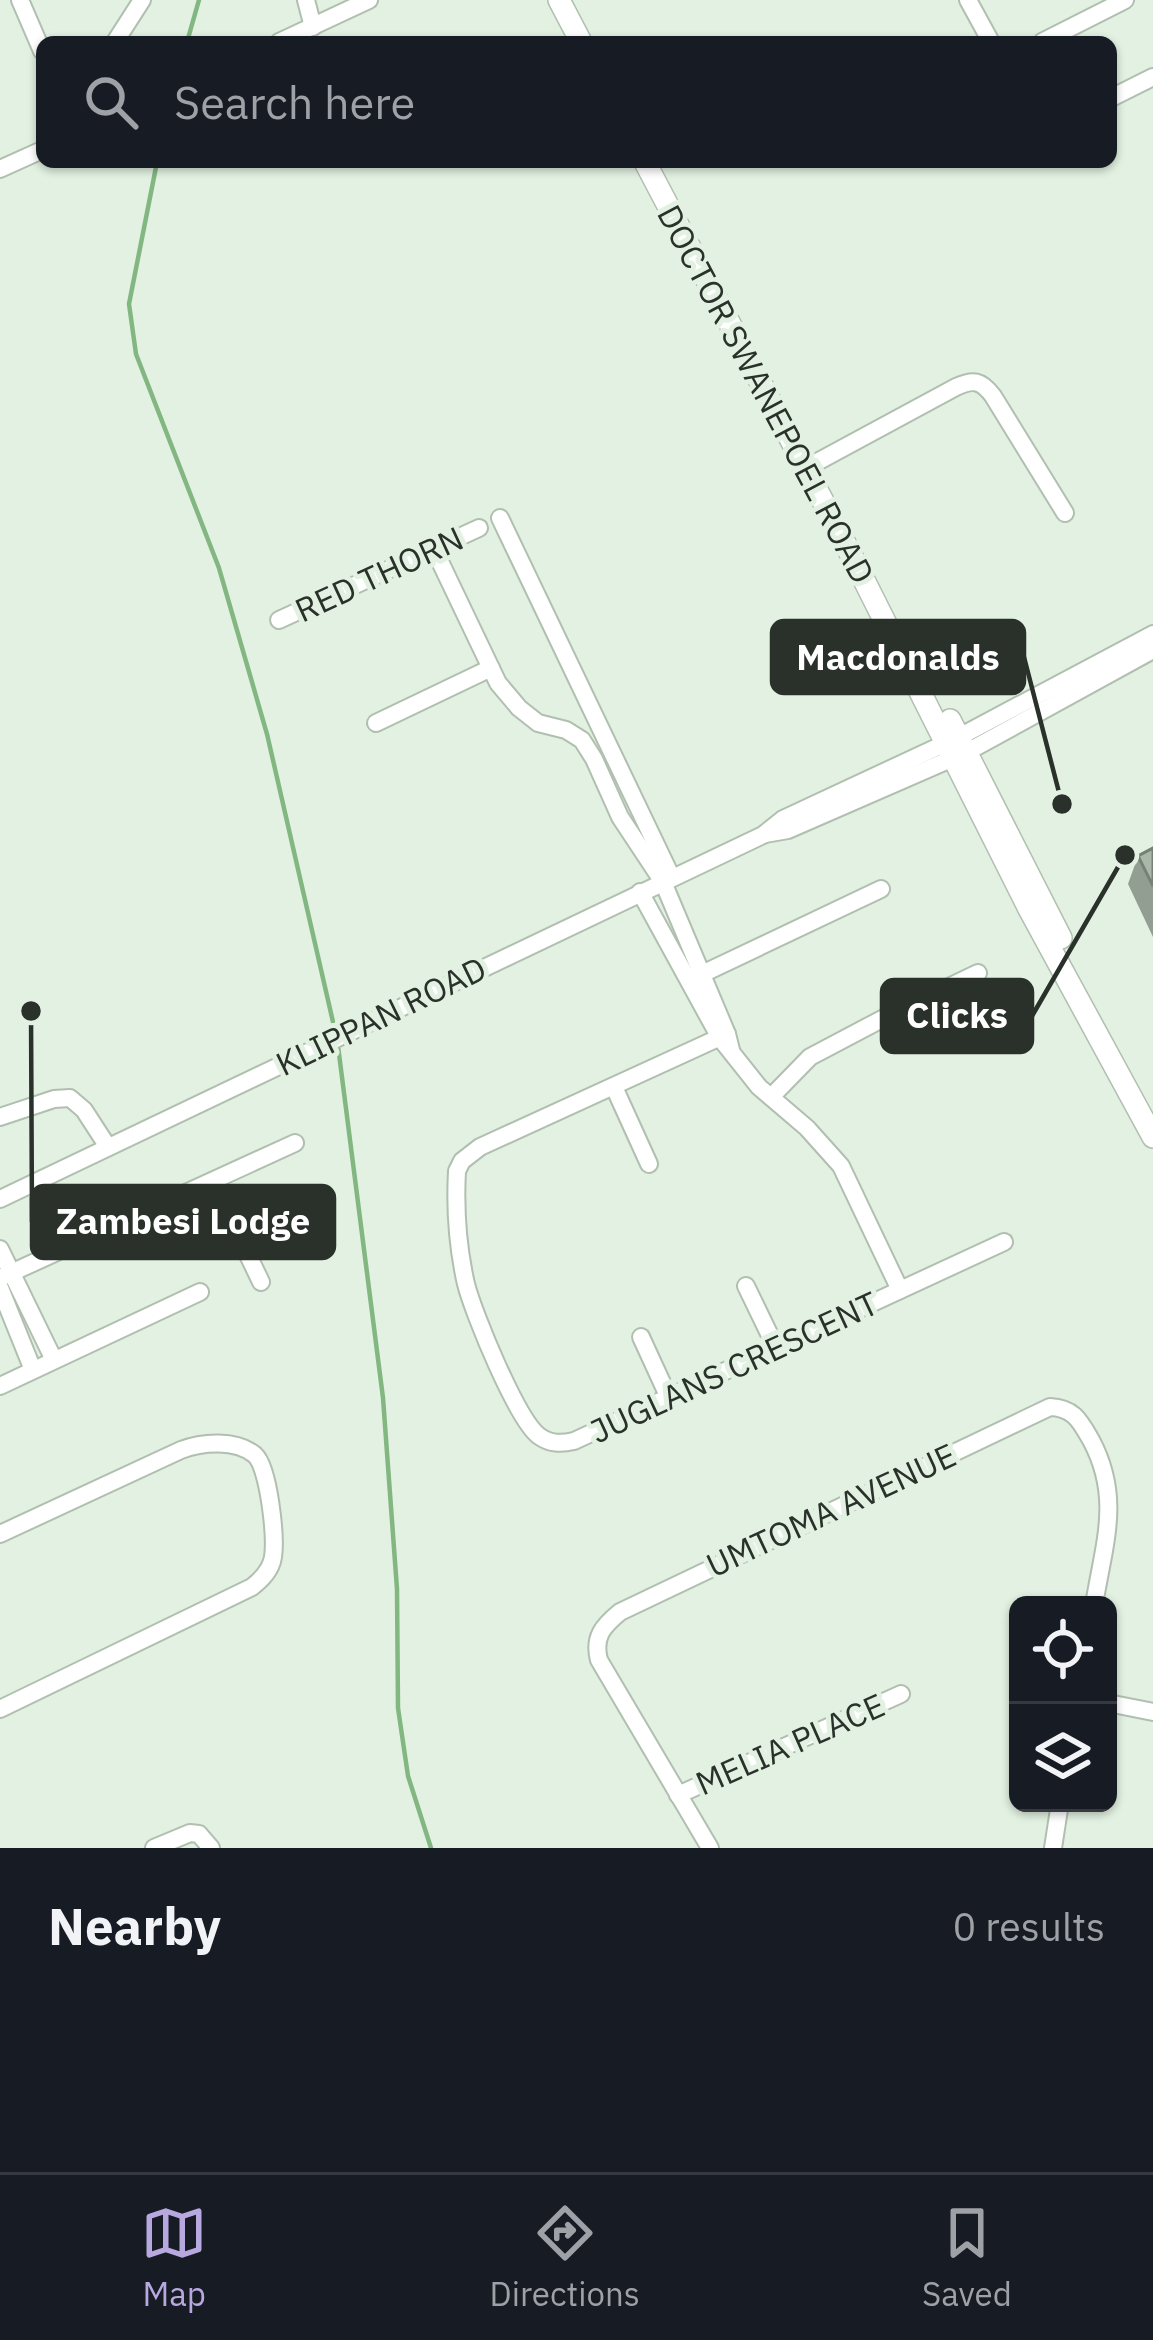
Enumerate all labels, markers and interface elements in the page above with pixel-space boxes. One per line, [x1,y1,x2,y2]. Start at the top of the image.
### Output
search box [36,36,1117,168]
icon: search [78,69,144,135]
text: Search here [174,73,415,131]
street label: DOCTOR SWANEPOEL ROAD [648,197,885,590]
street label: RED THORN [288,516,470,631]
callout: Macdonalds [772,621,1024,693]
text: Macdonalds [796,633,1000,680]
street label: KLIPPAN ROAD [269,946,493,1085]
callout: Clicks [882,980,1032,1052]
text: Clicks [906,991,1008,1038]
callout: Zambesi Lodge [32,1186,334,1258]
text: Zambesi Lodge [56,1197,310,1244]
street label: JUGLANS CRESCENT [583,1281,885,1452]
street label: UMTOMA AVENUE [699,1433,962,1586]
map controls [1009,1596,1117,1812]
button: locate [1009,1596,1117,1704]
street label: MELIA PLACE [689,1683,891,1804]
button: layers [1009,1704,1117,1812]
text: Nearby [48,1893,221,1959]
text: 0 results [953,1901,1105,1952]
tab: Map [141,2200,207,2315]
tab: Directions [490,2200,640,2315]
tab: Saved [922,2200,1012,2315]

